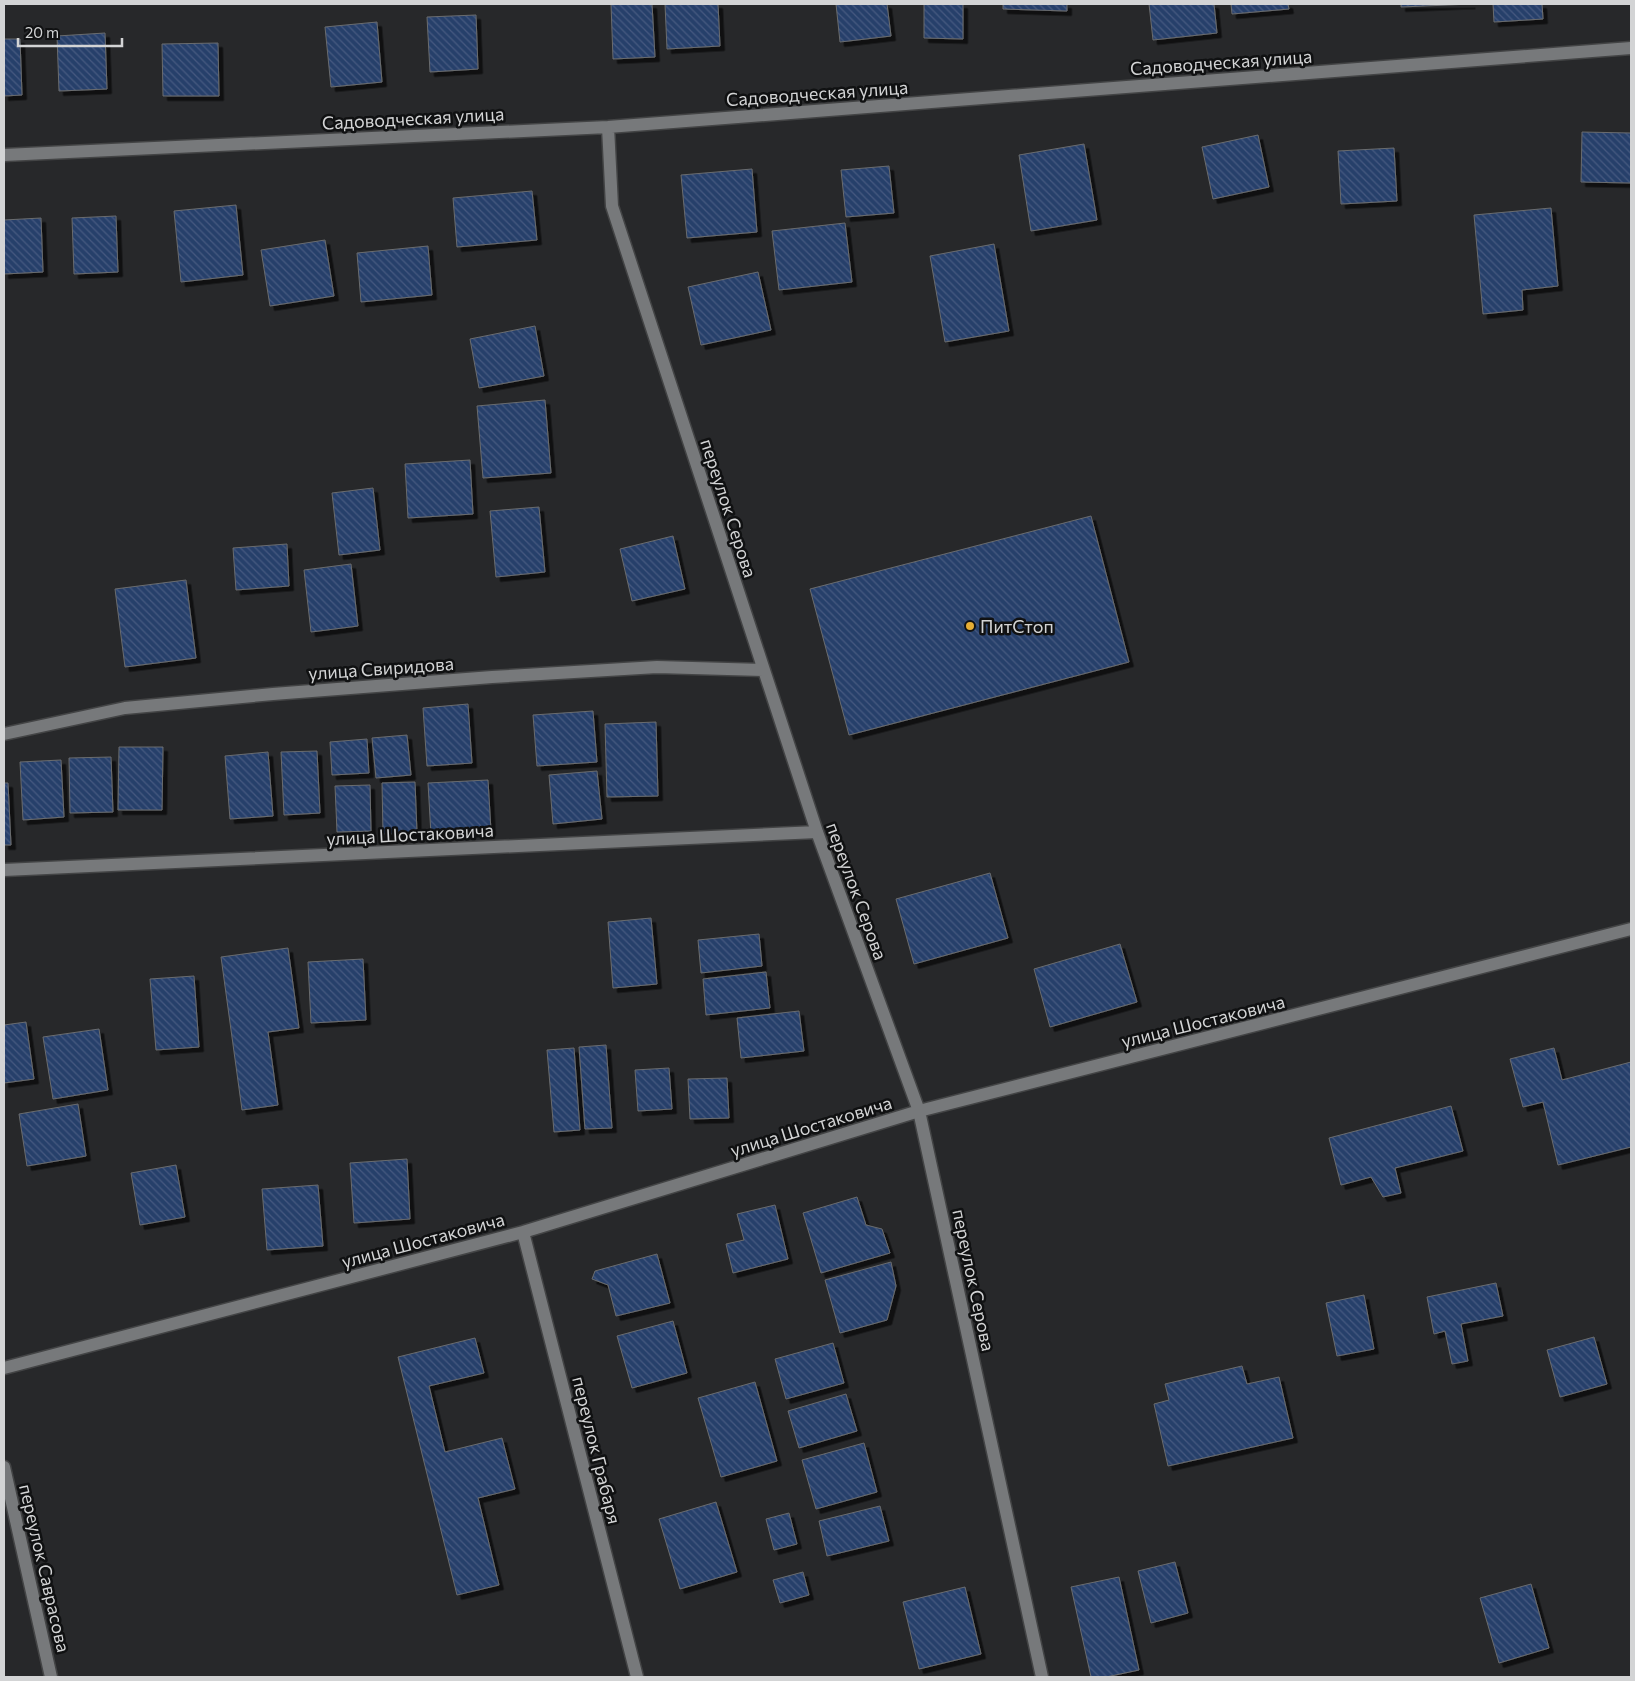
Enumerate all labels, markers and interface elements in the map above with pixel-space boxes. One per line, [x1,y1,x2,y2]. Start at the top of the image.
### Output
scale bar [18,15,121,47]
text: 20 m [25,23,59,41]
street label: Садоводческая улица [1129,45,1313,79]
street label: Садоводческая улица [725,76,909,110]
street label: Садоводческая улица [321,102,505,134]
street label: переулок Серова [696,436,762,580]
place label: ПитСтоп [980,615,1054,637]
marker: ПитСтоп [964,620,976,632]
street label: улица Свиридова [307,652,455,684]
street label: улица Шостаковича [326,819,494,849]
street label: переулок Серова [822,819,892,963]
street label: улица Шостаковича [1119,990,1287,1052]
street label: улица Шостаковича [728,1091,894,1161]
street label: переулок Серова [948,1207,1000,1353]
street label: улица Шостаковича [339,1208,507,1272]
street label: переулок Грабаря [568,1374,626,1526]
street label: переулок Саврасова [15,1482,75,1654]

